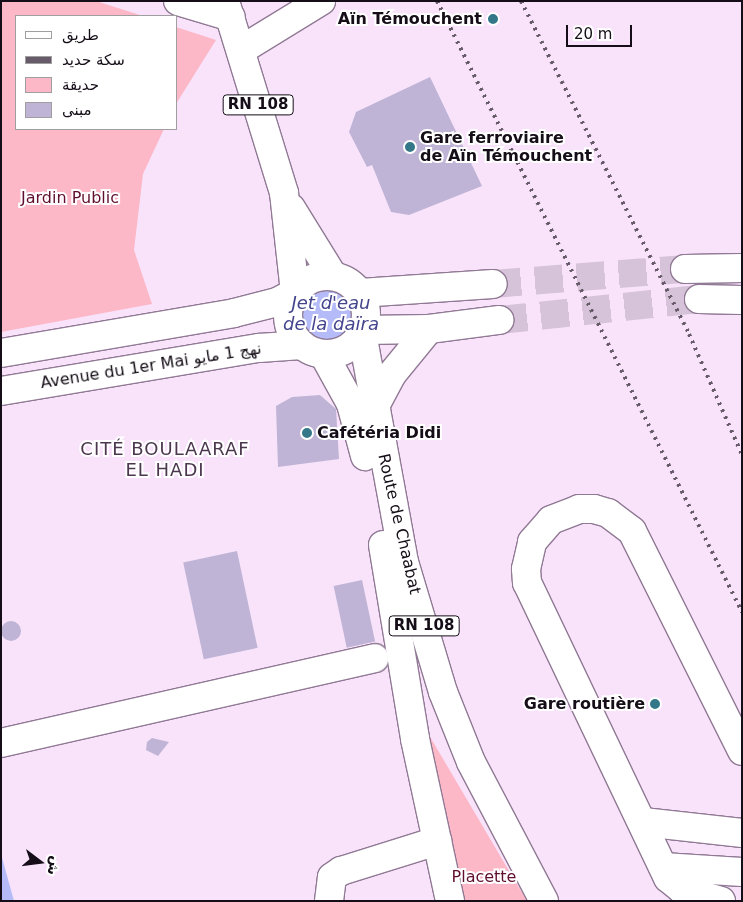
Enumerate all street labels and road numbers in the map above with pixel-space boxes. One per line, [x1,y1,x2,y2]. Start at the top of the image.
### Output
road number: RN 108 [222,92,294,118]
street label: Avenue du 1er Mai نهج 1 مايو [39,339,263,393]
street label: Route de Chaabat [373,452,425,596]
road number: RN 108 [388,614,460,638]

